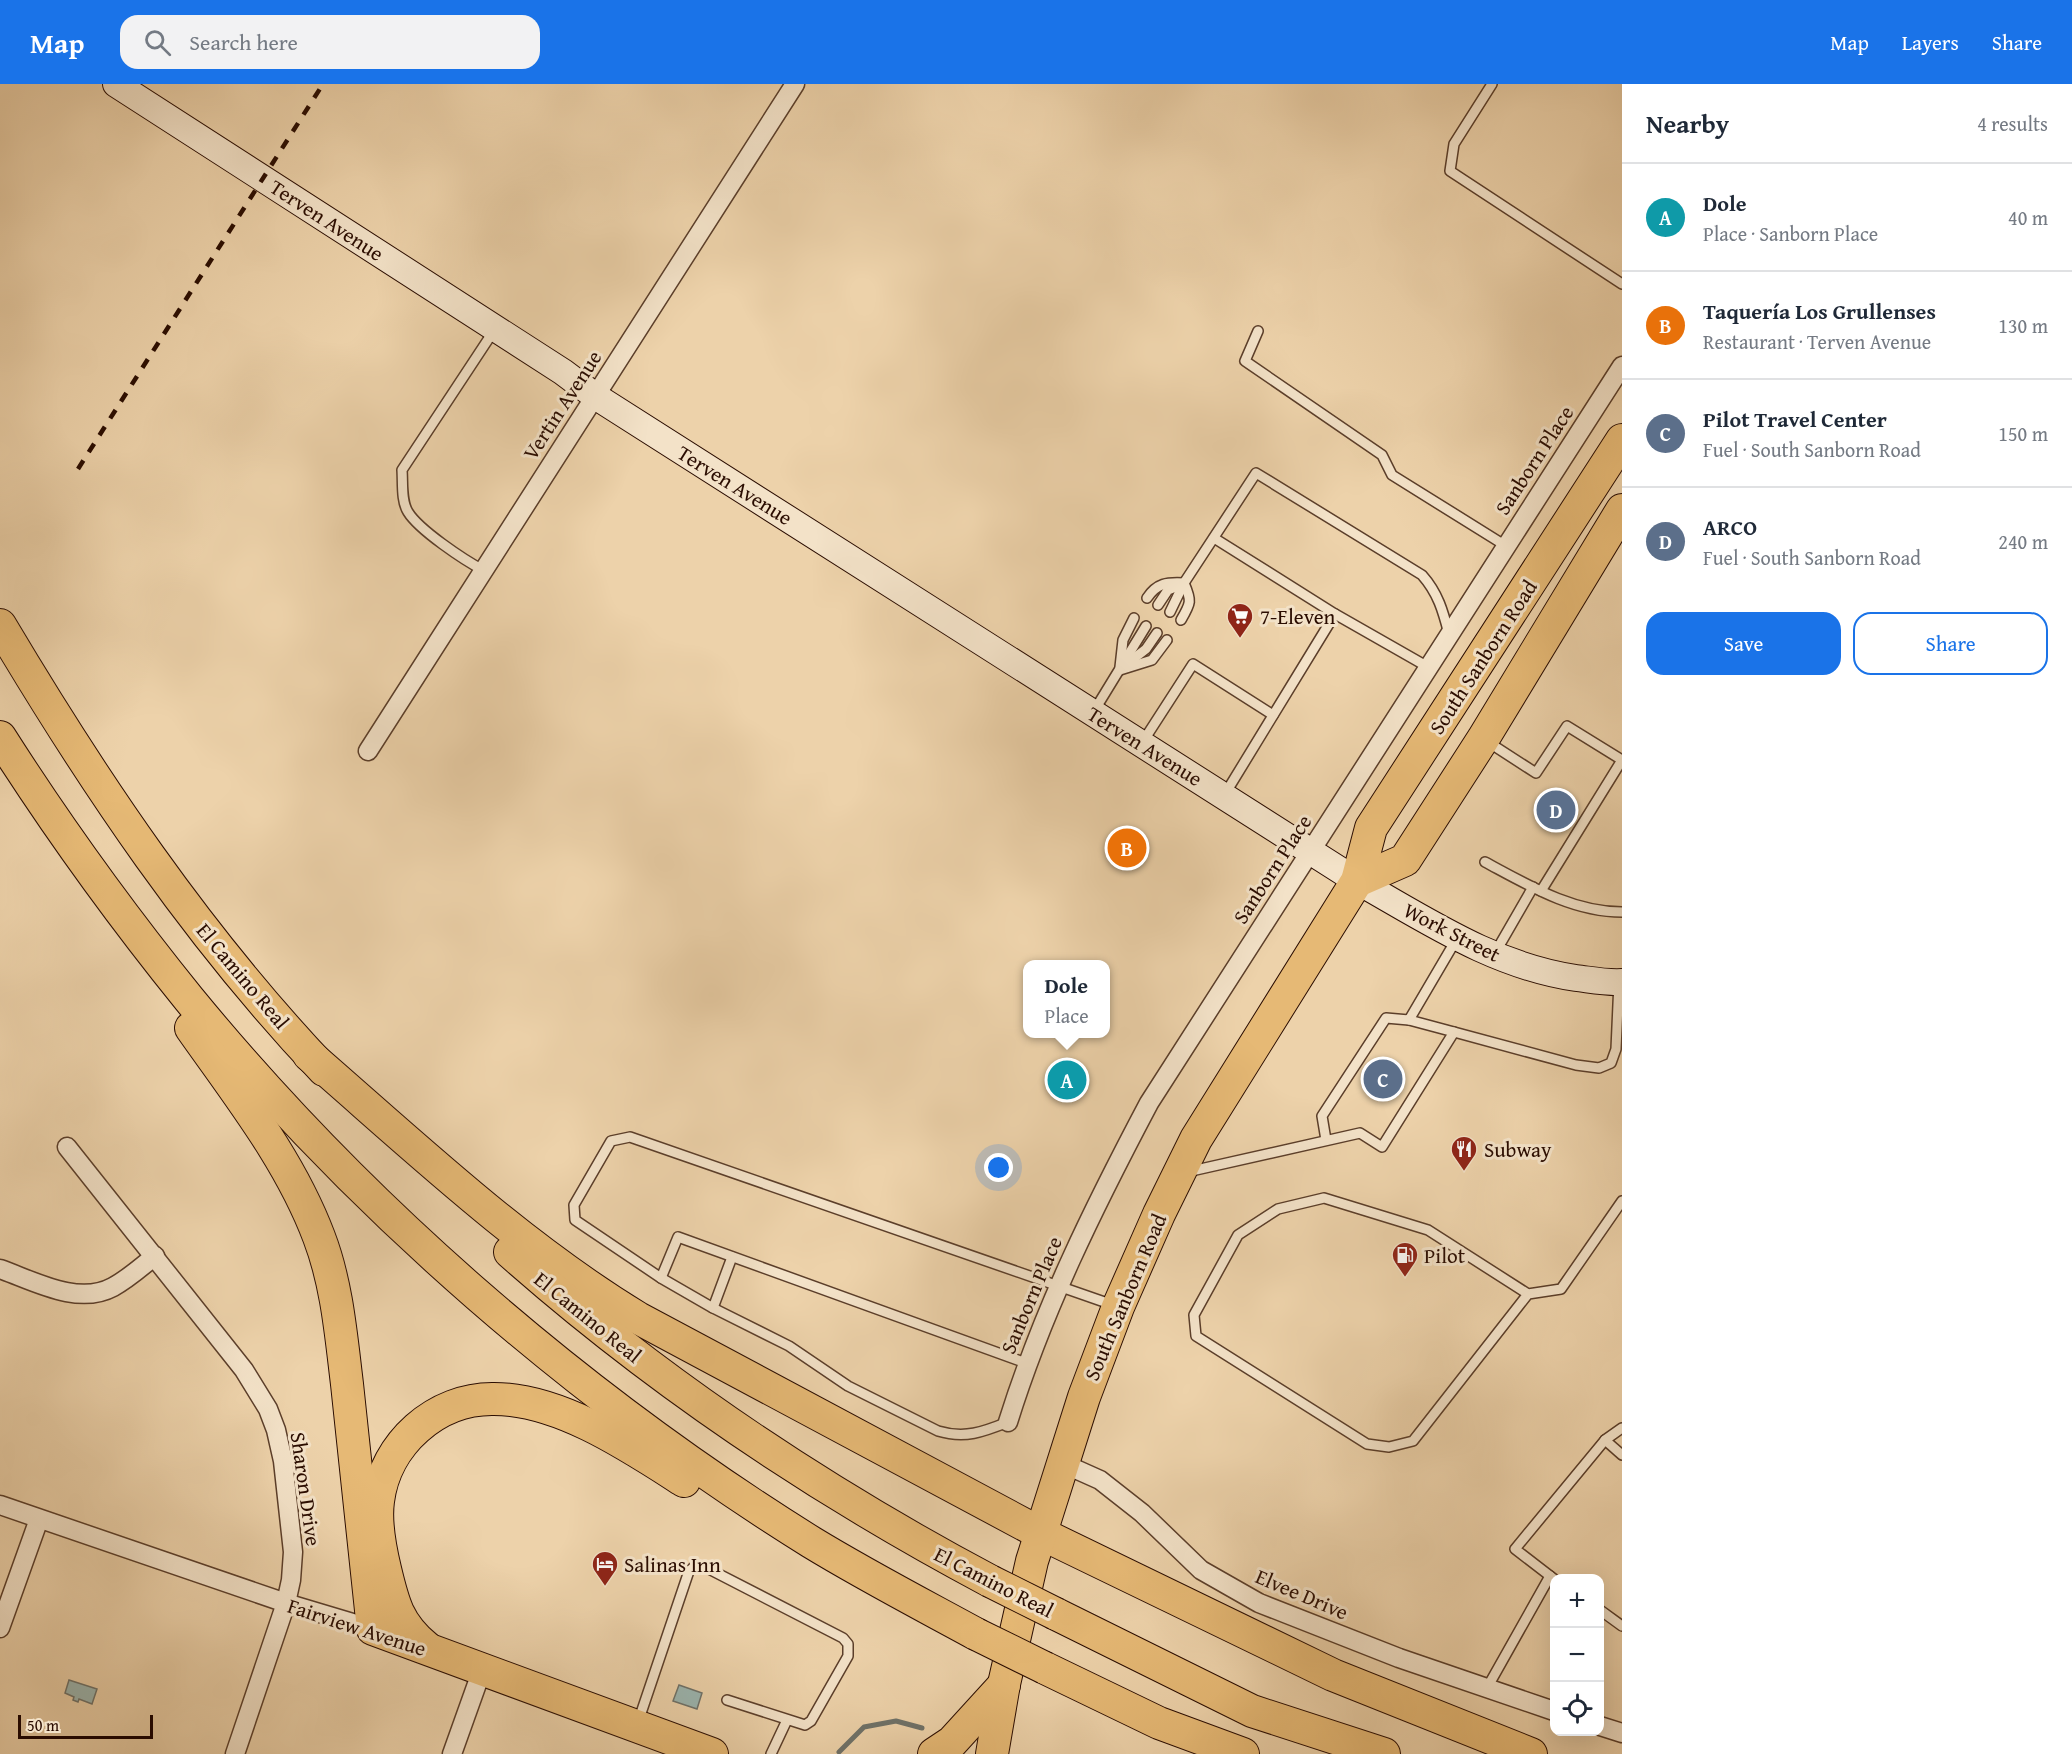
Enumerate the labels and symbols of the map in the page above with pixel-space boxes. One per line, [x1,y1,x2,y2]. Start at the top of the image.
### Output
street label: Terven Avenue [264,172,390,269]
street label: Vertin Avenue [515,344,609,466]
street label: Sanborn Place [1487,399,1581,521]
street label: Terven Avenue [672,437,799,533]
street label: South Sanborn Road [1421,573,1545,740]
supermarket icon: 7-Eleven [1225,601,1255,639]
place label: 7-Eleven [1260,601,1336,632]
street label: Terven Avenue [1082,698,1209,794]
pin: D [1536,788,1576,832]
street label: Sanborn Place [1225,808,1319,930]
pin: B [1108,826,1146,870]
street label: Work Street [1398,894,1506,970]
street label: El Camino Real [189,916,297,1036]
pin: C [1364,1056,1402,1102]
pin: A [1048,1058,1086,1102]
restaurant icon: Subway [1449,1134,1479,1172]
place label: Subway [1484,1134,1552,1165]
your location [984,1153,1013,1182]
street label: South Sanborn Road [1076,1208,1174,1385]
street label: Sanborn Place [992,1231,1070,1359]
fuel station icon: Pilot [1390,1240,1420,1278]
place label: Pilot [1424,1240,1466,1271]
street label: El Camino Real [528,1264,649,1370]
street label: Sharon Drive [283,1430,329,1548]
street label: El Camino Real [929,1539,1059,1625]
hotel icon: Salinas Inn [590,1549,620,1587]
place label: Salinas Inn [624,1549,721,1580]
street label: Elvee Drive [1251,1561,1353,1627]
street label: Fairview Avenue [284,1590,430,1664]
scale bar [18,1712,153,1740]

